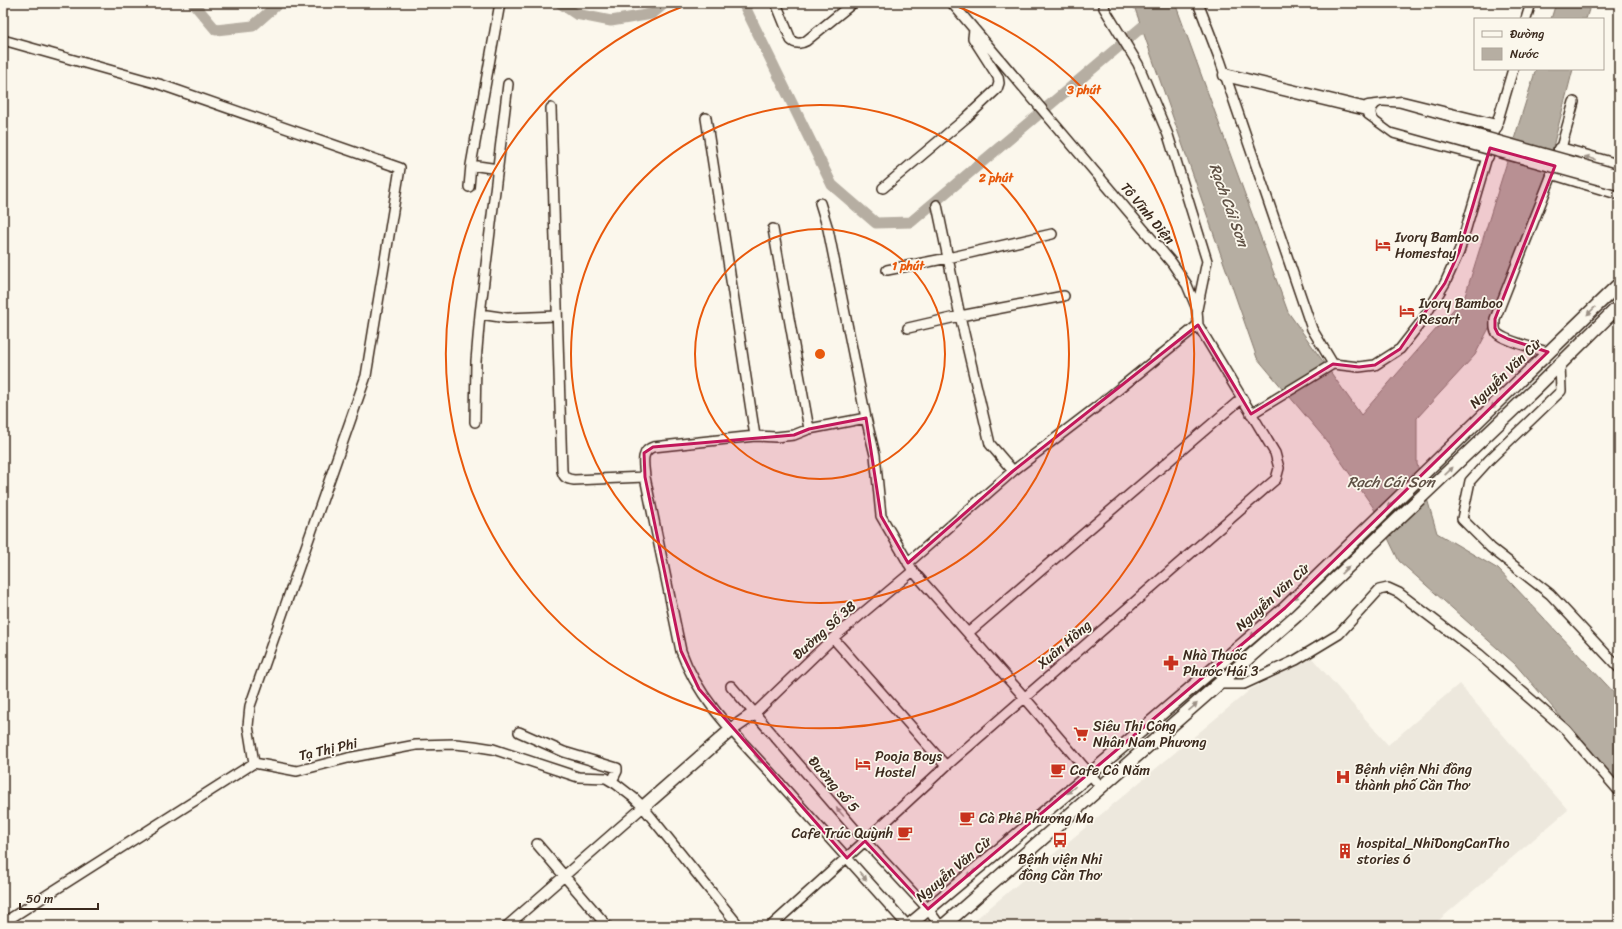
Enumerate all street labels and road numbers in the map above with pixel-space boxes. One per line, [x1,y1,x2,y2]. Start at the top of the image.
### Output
street label: Tô Vĩnh Diện [1114,177,1182,250]
street label: Nguyễn Văn Cừ [1463,331,1548,415]
street label: Nguyễn Văn Cừ [1229,556,1316,638]
street label: Đường Số 38 [787,594,863,666]
street label: Xuân Hồng [1031,613,1097,676]
street label: Tạ Thị Phi [296,730,361,768]
street label: Đường số 5 [802,750,866,819]
street label: Nguyễn Văn Cừ [910,829,998,909]

